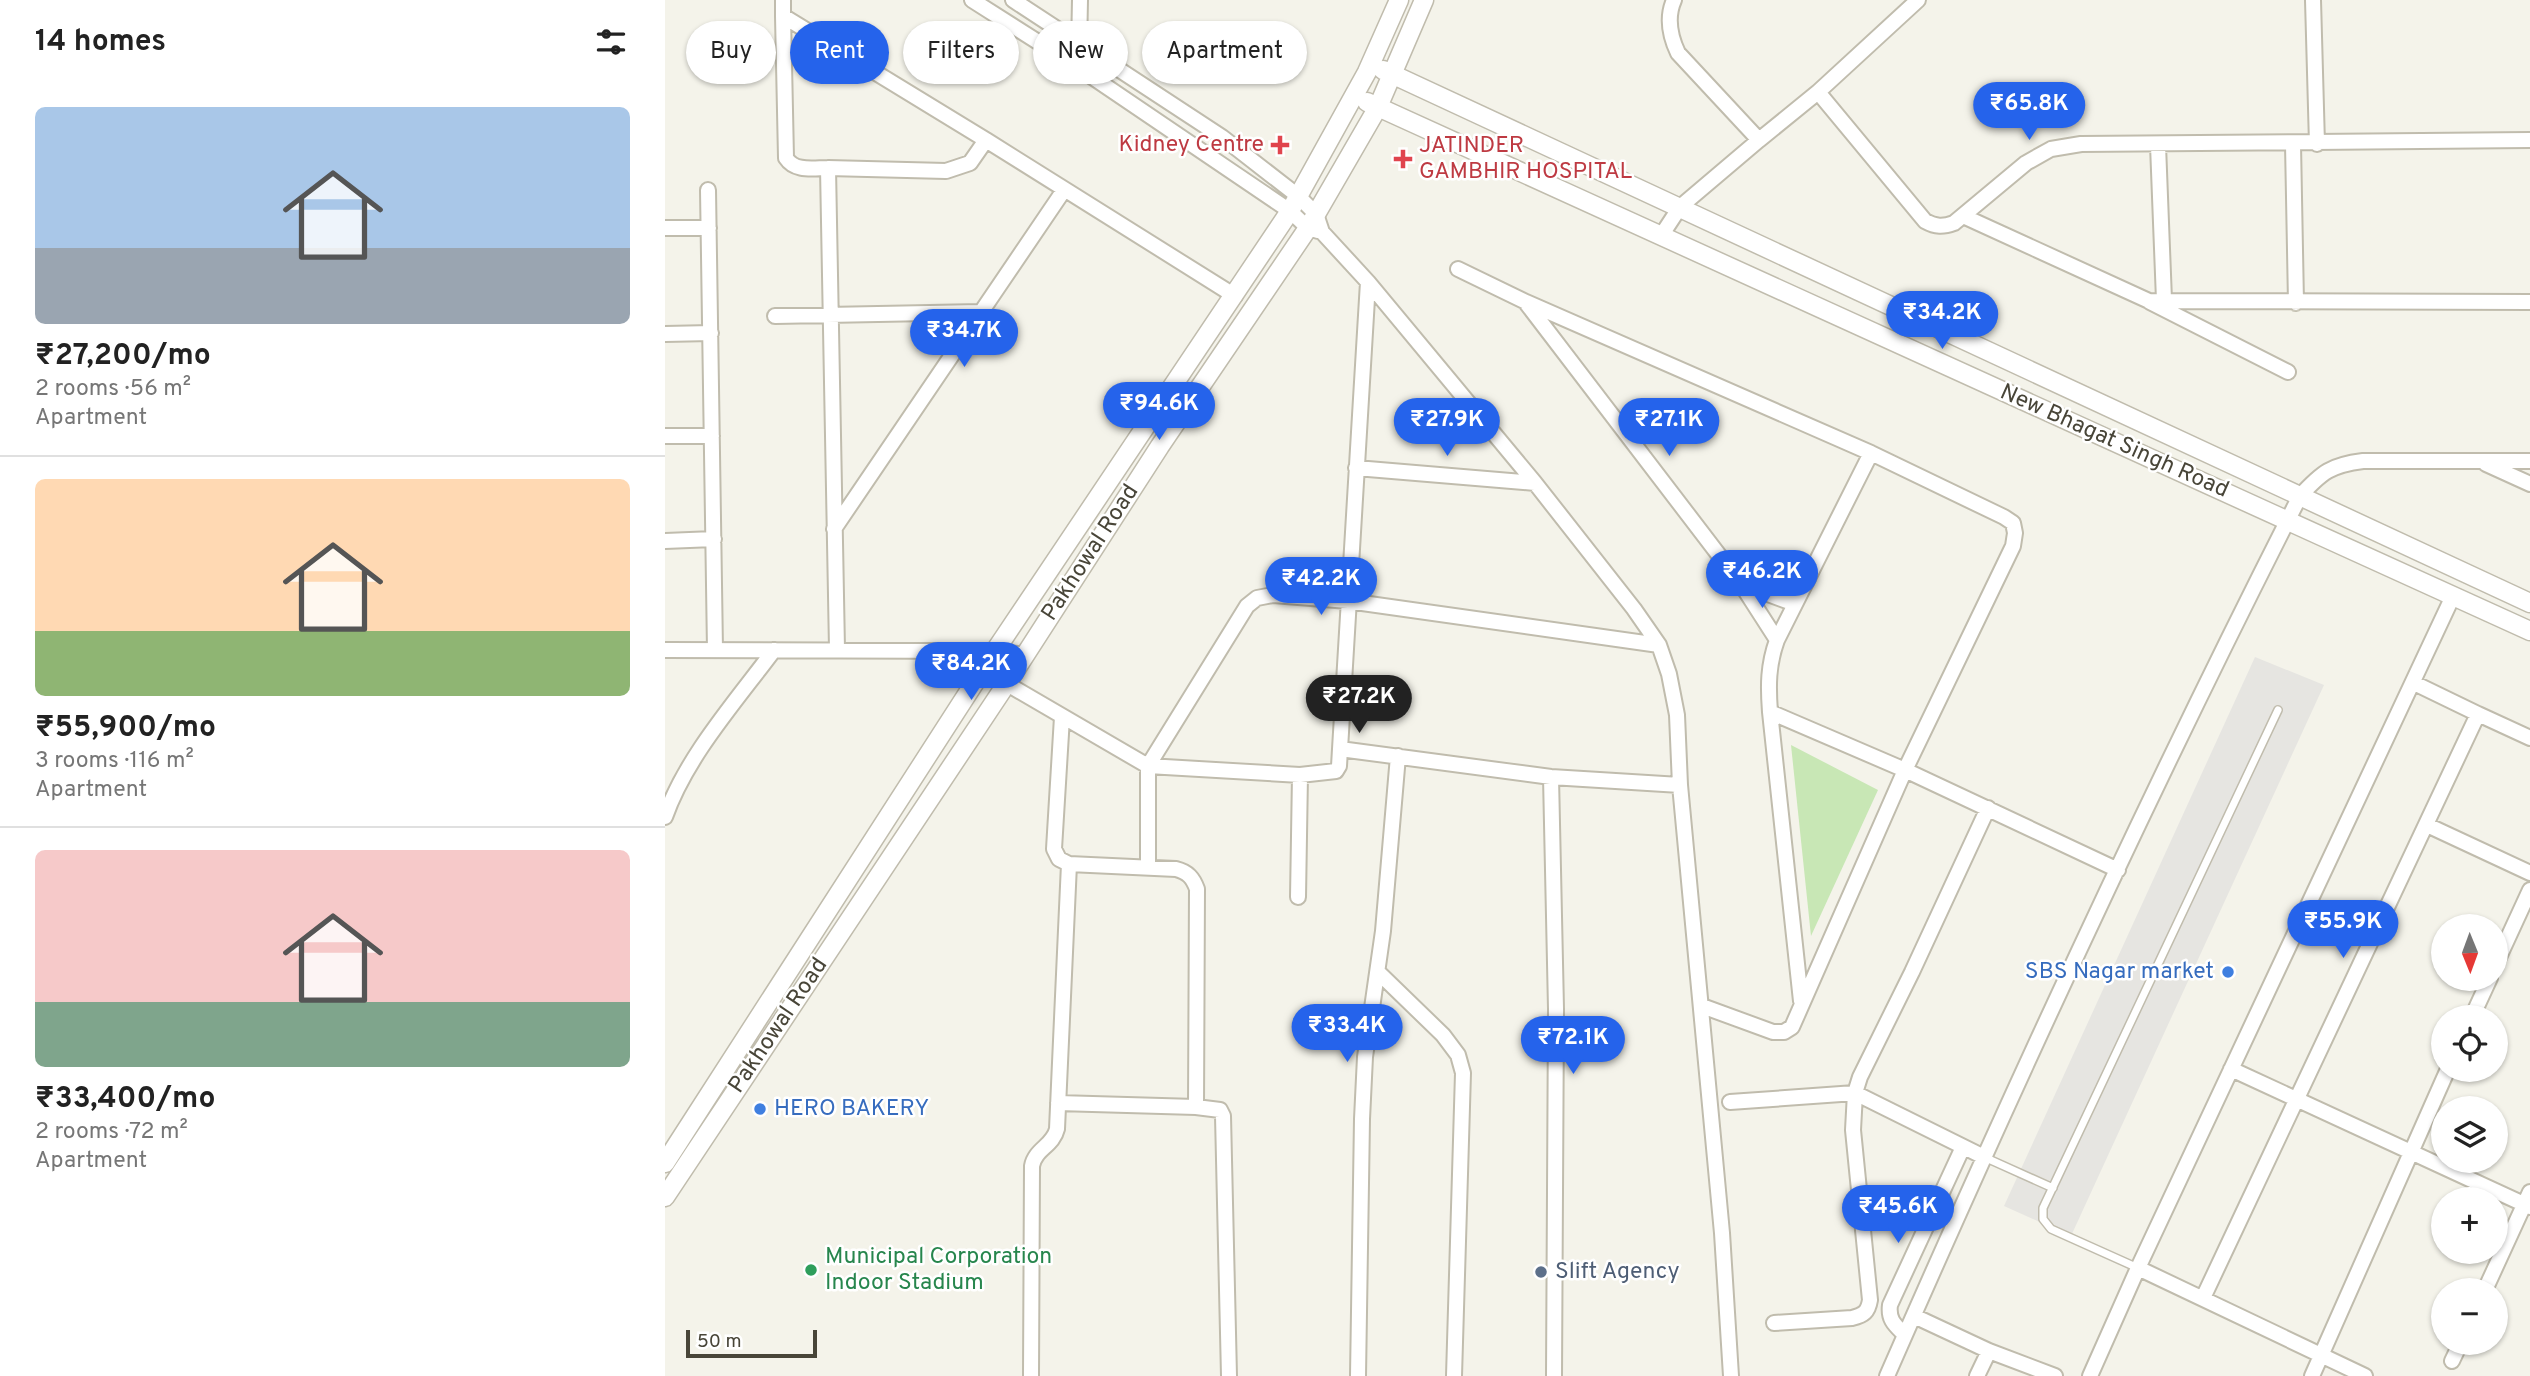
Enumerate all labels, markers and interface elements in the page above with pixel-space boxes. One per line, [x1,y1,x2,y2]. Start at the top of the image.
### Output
chip: Buy [686,21,776,84]
chip: Rent [790,21,889,84]
chip: Filters [903,21,1019,84]
chip: New [1033,21,1128,84]
chip: Apartment [1142,21,1307,84]
icon: filters [592,23,630,61]
text: 14 homes [35,24,166,61]
pin: ₹65.8K [1972,82,2086,142]
text: ₹65.8K [1989,90,2069,119]
place label: Kidney Centre [1119,131,1264,160]
place label: JATINDER GAMBHIR HOSPITAL [1419,132,1632,187]
marker: Kidney Centre [1270,135,1290,155]
marker: JATINDER GAMBHIR HOSPITAL [1393,149,1413,169]
icon: home [270,152,396,278]
pin: ₹34.2K [1885,292,1999,351]
text: ₹34.2K [1902,299,1982,328]
pin: ₹34.7K [907,310,1021,369]
text: ₹34.7K [926,317,1002,346]
text: ₹27,200/mo [35,338,211,375]
text: 2 rooms · 56 m² [35,375,191,404]
street label: New Bhagat Singh Road [1995,378,2233,506]
pin: ₹94.6K [1102,382,1216,442]
text: ₹94.6K [1119,390,1199,419]
pin: ₹27.9K [1390,398,1504,458]
pin: ₹27.1K [1612,398,1726,458]
text: Apartment [35,404,147,433]
text: ₹27.9K [1410,406,1484,435]
text: ₹27.1K [1634,406,1704,435]
street label: Pakhowal Road [1036,479,1146,627]
icon: home [270,524,396,650]
pin: ₹46.2K [1705,550,1819,610]
pin: ₹42.2K [1264,558,1378,617]
text: ₹46.2K [1722,558,1802,587]
text: ₹42.2K [1281,565,1361,594]
pin: ₹84.2K [914,642,1028,702]
text: ₹84.2K [931,650,1011,679]
pin: ₹27.2K [1302,676,1416,735]
text: ₹27.2K [1322,683,1396,712]
text: ₹55,900/mo [35,710,216,747]
text: 3 rooms · 116 m² [35,747,194,776]
text: Apartment [35,776,147,805]
icon: home [270,895,396,1021]
pin: ₹55.9K [2286,900,2400,960]
text: ₹55.9K [2303,908,2383,937]
north arrow [2431,914,2508,990]
map controls [2431,914,2508,1355]
street label: Pakhowal Road [723,953,835,1099]
place label: SBS Nagar market [2025,958,2214,987]
marker: SBS Nagar market [2220,964,2236,980]
pin: ₹33.4K [1290,1004,1404,1064]
button: locate [2431,1005,2508,1082]
text: ₹33.4K [1308,1012,1386,1041]
pin: ₹72.1K [1516,1016,1630,1076]
text: ₹72.1K [1537,1024,1609,1053]
text: ₹33,400/mo [35,1081,215,1118]
place label: HERO BAKERY [774,1095,929,1124]
button: layers [2431,1096,2508,1173]
marker: HERO BAKERY [752,1101,768,1117]
text: 2 rooms · 72 m² [35,1118,188,1147]
text: Apartment [35,1147,147,1176]
pin: ₹45.6K [1841,1186,1955,1245]
button: + [2431,1187,2508,1264]
text: ₹45.6K [1858,1193,1938,1222]
place label: Municipal Corporation Indoor Stadium [825,1243,1052,1298]
place label: Slift Agency [1555,1258,1680,1287]
marker: Municipal Corporation Indoor Stadium [803,1262,819,1278]
marker: Slift Agency [1533,1264,1549,1280]
button: − [2431,1278,2508,1355]
scale bar [686,1327,817,1359]
text: 50 m [697,1330,742,1354]

